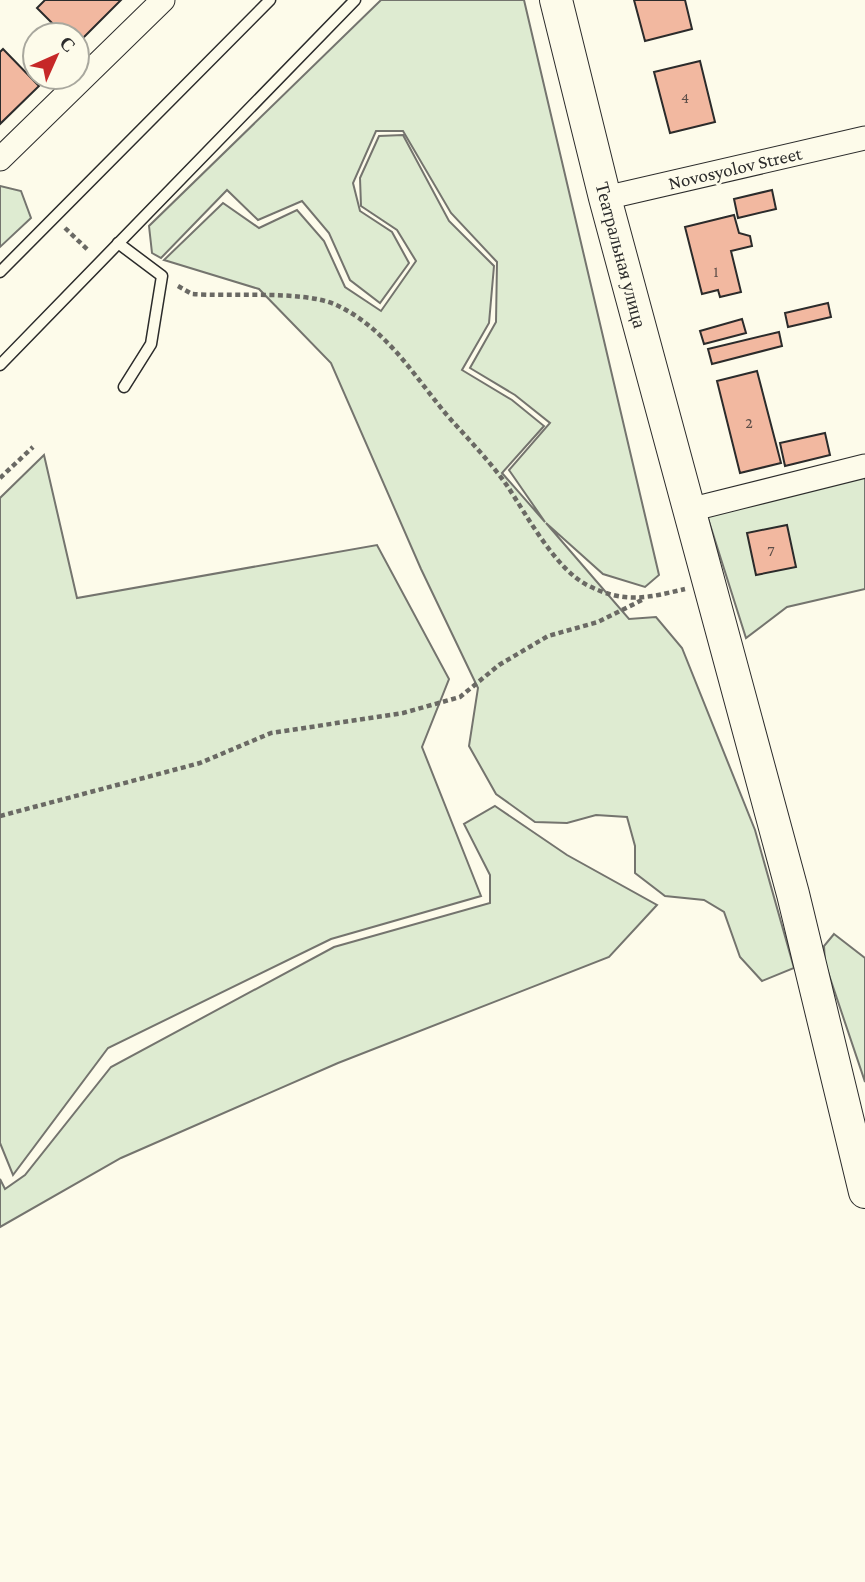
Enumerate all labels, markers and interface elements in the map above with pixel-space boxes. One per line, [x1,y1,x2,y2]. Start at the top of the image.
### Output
north arrow [21,21,91,91]
text: С [55,32,80,57]
house number: 4 [681,89,689,106]
street label: Novosyolov Street [666,142,804,194]
street label: Театральная улица [591,180,651,331]
house number: 1 [713,263,719,280]
house number: 2 [745,414,753,431]
house number: 7 [767,542,775,559]

